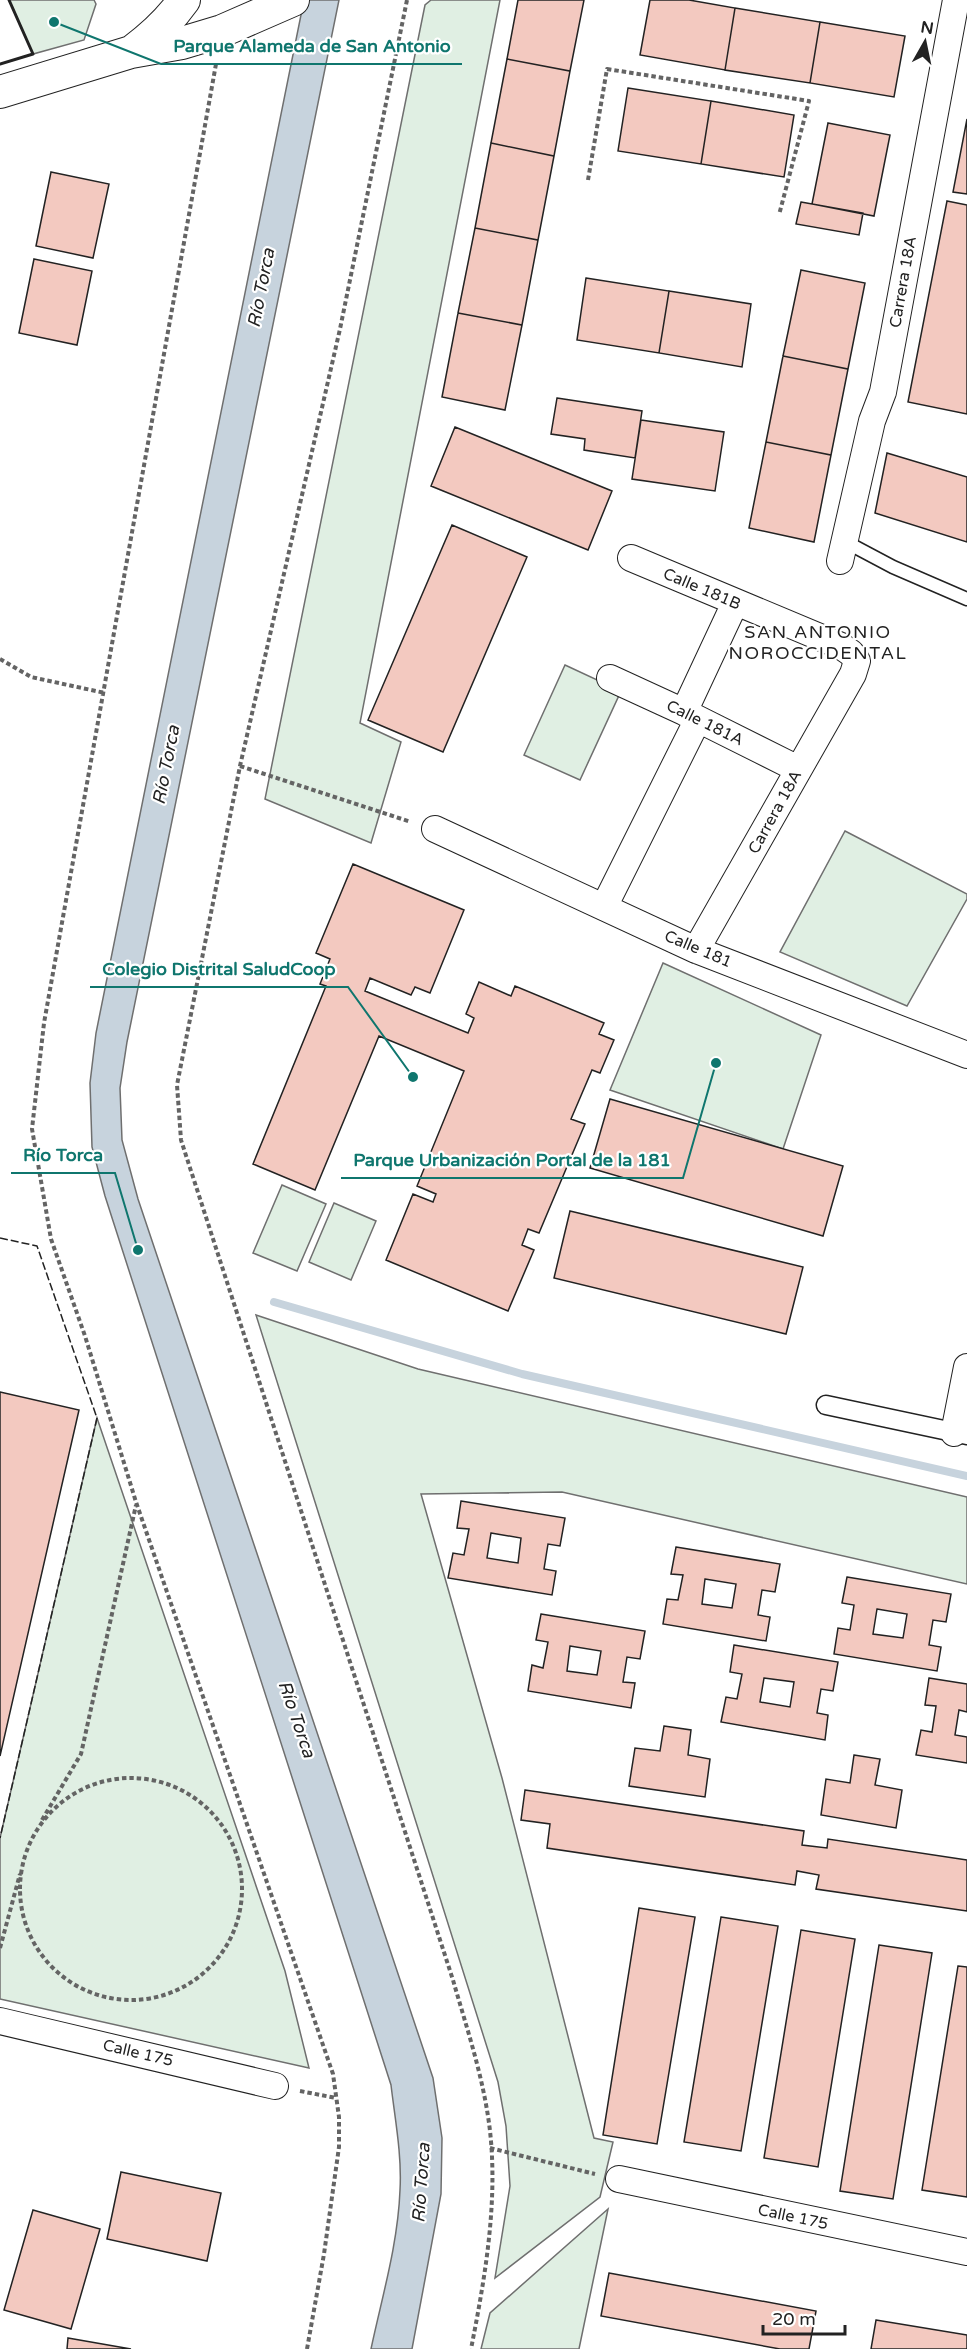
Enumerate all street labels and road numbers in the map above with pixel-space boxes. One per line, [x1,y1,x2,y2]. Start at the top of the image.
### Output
street label: Carrera 18A [885,235,921,329]
street label: Calle 181B [660,564,744,614]
street label: Calle 181A [663,696,747,750]
street label: Carrera 18A [744,767,806,857]
street label: Calle 181 [661,926,735,972]
street label: Calle 175 [101,2035,175,2071]
street label: Calle 175 [756,2200,830,2234]

